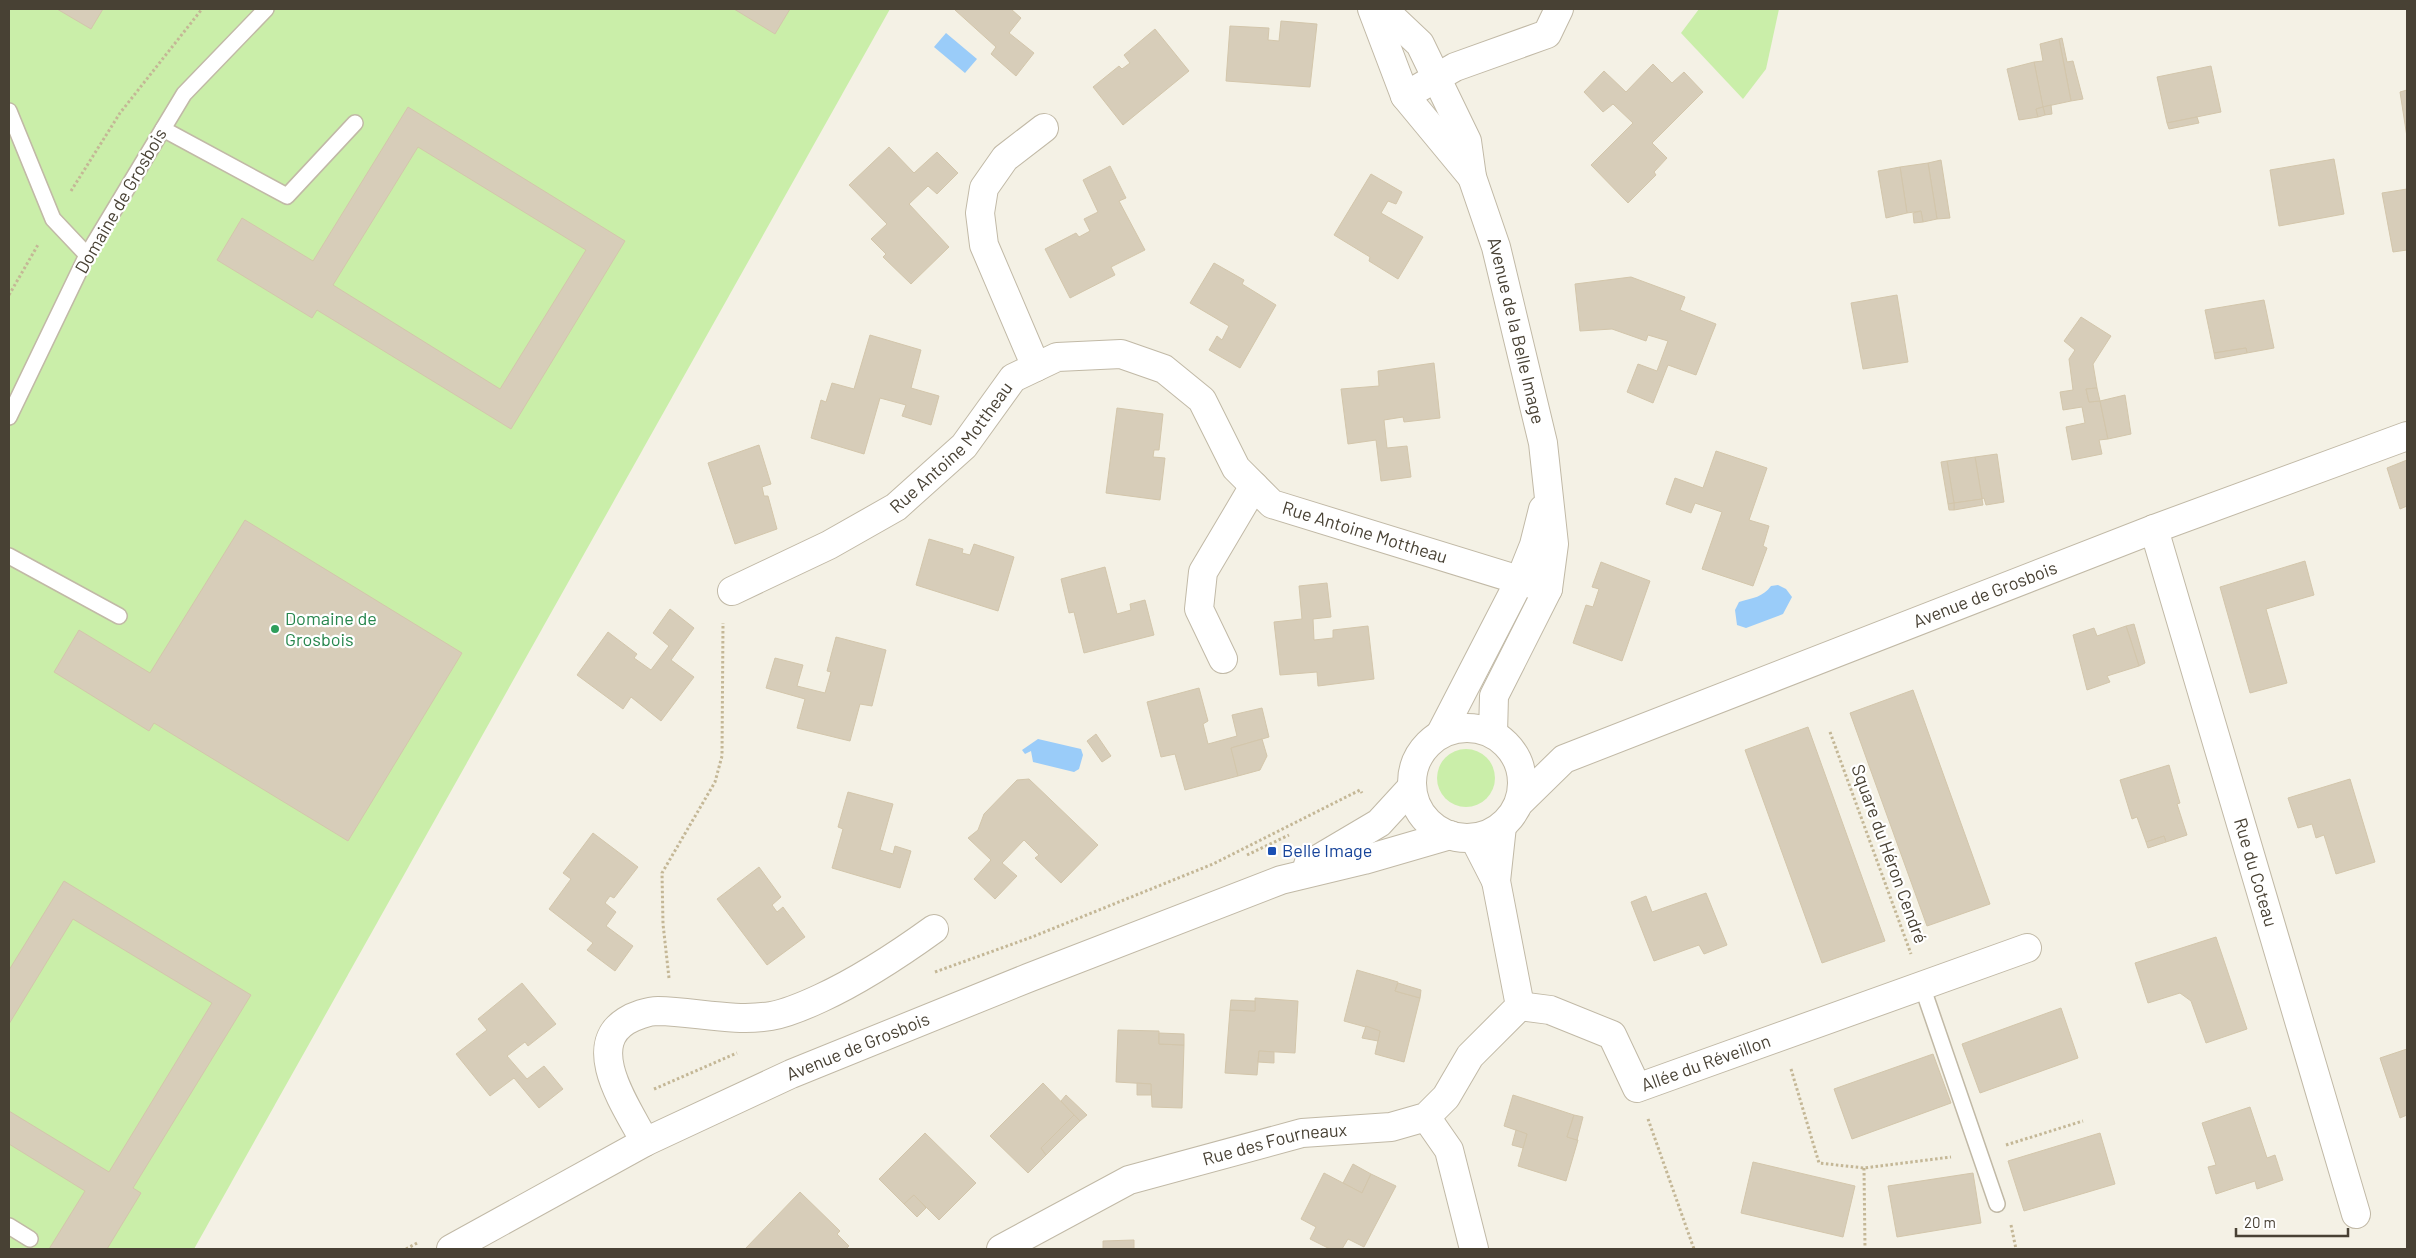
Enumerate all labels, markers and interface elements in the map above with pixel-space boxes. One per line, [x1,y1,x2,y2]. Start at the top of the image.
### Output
street label: Domaine de Grosbois [70,124,171,277]
street label: Avenue de la Belle Image [1483,234,1550,426]
street label: Rue Antoine Mottheau [885,377,1017,517]
street label: Rue Antoine Mottheau [1280,496,1450,567]
street label: Avenue de Grosbois [1910,556,2060,632]
place label: Domaine de Grosbois [285,607,377,650]
marker: Domaine de Grosbois [269,623,281,635]
street label: Square du Héron Cendré [1847,761,1933,946]
street label: Rue du Coteau [2230,815,2283,929]
place label: Belle Image [1282,839,1372,861]
marker: Belle Image [1266,845,1278,857]
street label: Avenue de Grosbois [783,1007,933,1085]
street label: Allée du Réveillon [1638,1029,1773,1096]
street label: Rue des Fourneaux [1200,1118,1348,1170]
scale bar [2236,1206,2348,1238]
text: 20 m [2244,1213,2276,1231]

